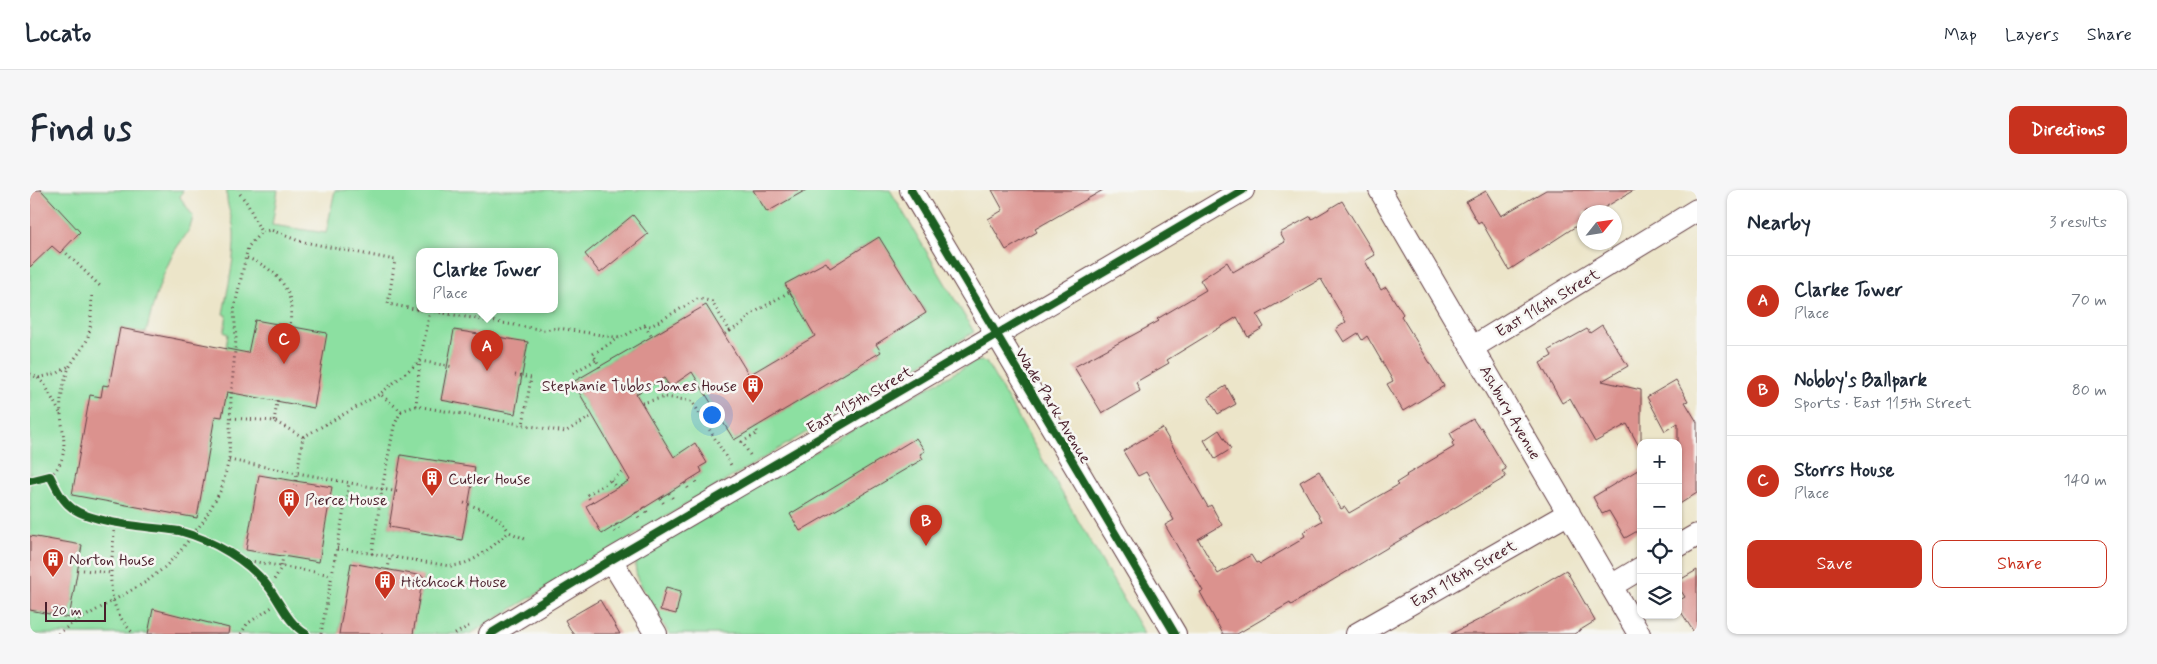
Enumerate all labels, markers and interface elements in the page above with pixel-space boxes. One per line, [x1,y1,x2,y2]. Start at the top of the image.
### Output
text: Locato [25,19,91,50]
text: Map [1944,23,1977,47]
text: Layers [2005,23,2059,47]
text: Share [2087,23,2132,47]
button: Directions [2009,106,2127,154]
text: Find us [30,107,132,153]
north arrow [1577,205,1622,250]
text: Nearby [1747,209,1811,237]
text: 3 results [2049,212,2107,233]
popup [416,248,558,313]
text: Clarke Tower [433,258,541,283]
street label: East 116th Street [1492,264,1604,343]
text: Clarke Tower [1794,278,1903,303]
text: Place [433,283,468,304]
text: A [1758,290,1768,311]
text: 70 m [2071,290,2107,311]
text: Place [1794,303,1829,324]
pin: C [268,323,300,364]
pin: A [471,330,503,371]
street label: Wade Park Avenue [1010,344,1096,468]
street label: East 115th Street [803,361,917,439]
street label: Ashbury Avenue [1474,362,1545,464]
text: Nobby's Ballpark [1794,368,1927,393]
building icon: Stephanie Tubbs Jones House [741,373,765,404]
place label: Stephanie Tubbs Jones House [542,376,737,397]
text: B [1758,380,1768,401]
text: 80 m [2072,380,2107,401]
text: Sports · East 115th Street [1794,393,1972,414]
your location [699,402,725,428]
map controls [1637,439,1682,619]
button: + [1637,439,1682,484]
text: Storrs House [1794,458,1894,483]
building icon: Cutler House [420,466,444,497]
place label: Cutler House [448,469,531,490]
text: C [1757,470,1769,491]
text: 140 m [2063,470,2107,491]
text: Place [1794,483,1829,504]
button: − [1637,484,1682,529]
building icon: Pierce House [277,487,301,518]
place label: Pierce House [305,490,388,511]
pin: B [910,505,942,546]
button: locate [1637,529,1682,574]
street label: East 118th Street [1407,535,1521,613]
button: Save [1747,540,1922,588]
button: Share [1932,540,2107,588]
building icon: Norton House [41,547,65,578]
place label: Norton House [69,550,155,571]
building icon: Hitchcock House [373,569,397,600]
place label: Hitchcock House [401,572,508,593]
button: layers [1637,574,1682,619]
scale bar [45,599,106,622]
text: 20 m [52,602,82,620]

